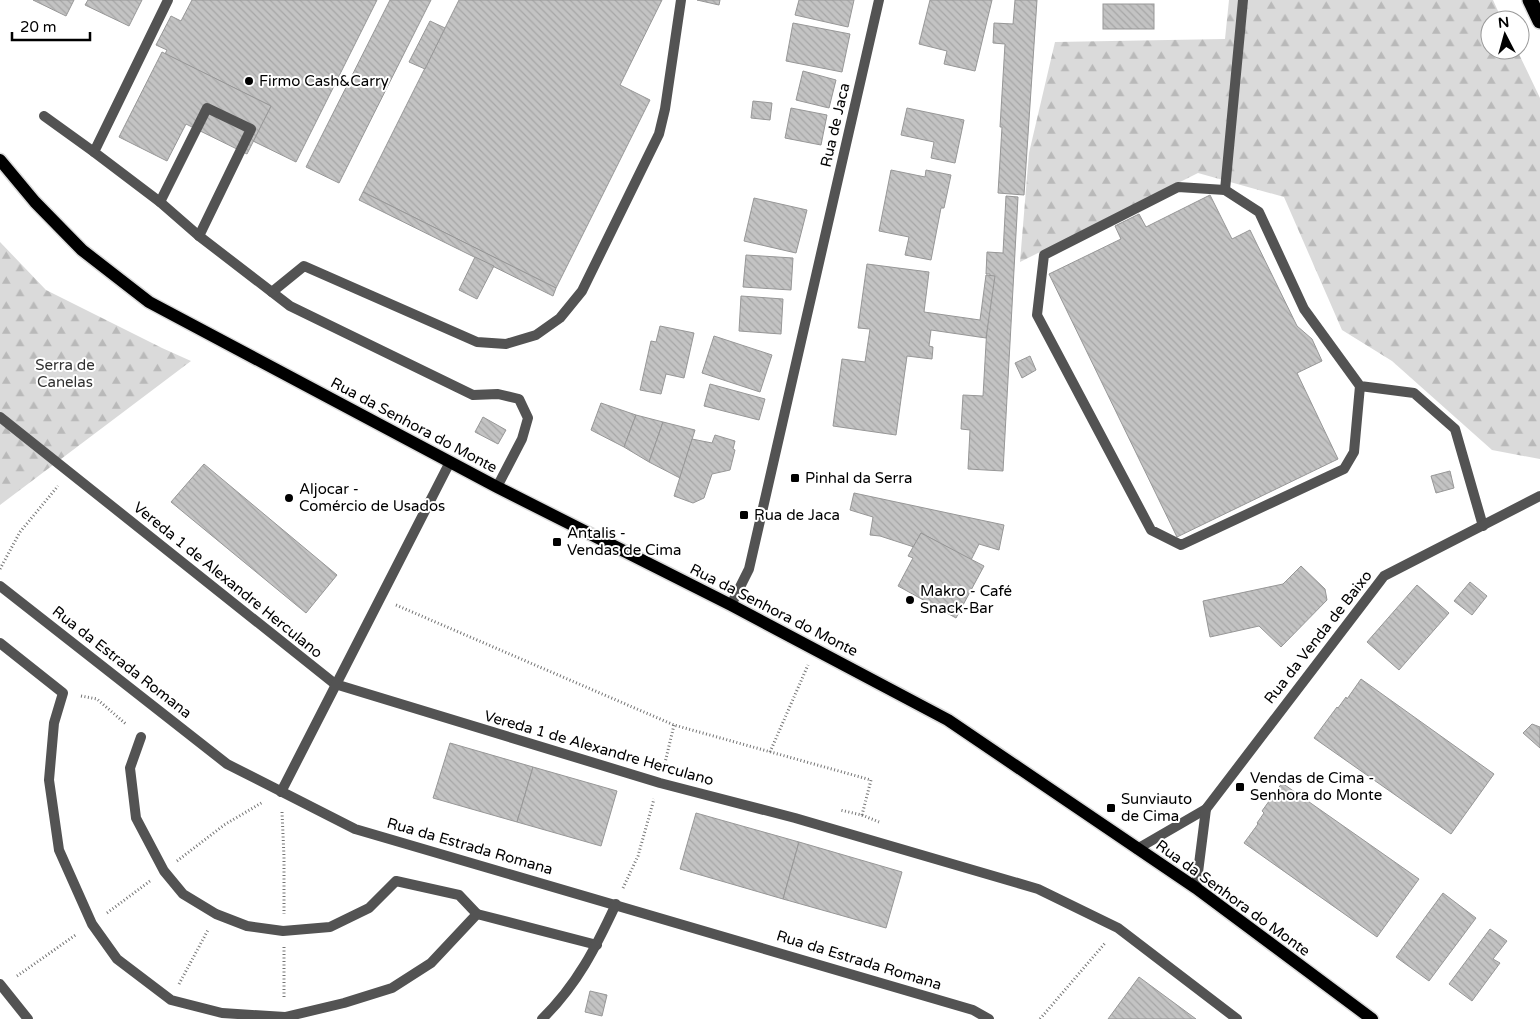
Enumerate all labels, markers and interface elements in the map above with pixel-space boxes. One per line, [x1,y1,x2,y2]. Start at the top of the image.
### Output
scale bar [12,10,90,42]
north arrow [1480,10,1530,60]
text: N [1497,14,1510,32]
text: 20 m [20,18,57,36]
place label: Firmo Cash&Carry [259,72,389,90]
marker: Firmo Cash&Carry [243,75,255,87]
street label: Rua de Jaca [817,81,853,169]
park label: Serra de Canelas [35,356,95,391]
street label: Rua da Senhora do Monte [328,373,500,477]
place label: Pinhal da Serra [805,469,912,487]
marker: Pinhal da Serra [789,472,801,484]
place label: Aljocar - Comércio de Usados [299,480,445,515]
marker: Aljocar - Comércio de Usados [283,492,295,504]
street label: Vereda 1 de Alexandre Herculano [130,498,326,662]
place label: Rua de Jaca [754,506,840,524]
marker: Rua de Jaca [738,509,750,521]
place label: Antalis - Vendas de Cima [567,524,681,559]
marker: Antalis - Vendas de Cima [551,536,563,548]
street label: Rua da Senhora do Monte [687,560,861,660]
street label: Rua da Venda de Baixo [1260,567,1376,707]
place label: Makro - Café Snack-Bar [920,582,1012,617]
marker: Makro - Café Snack-Bar [904,594,916,606]
street label: Rua da Estrada Romana [49,602,195,722]
street label: Vereda 1 de Alexandre Herculano [482,707,716,789]
place label: Vendas de Cima - Senhora do Monte [1250,769,1382,804]
marker: Vendas de Cima - Senhora do Monte [1234,781,1246,793]
place label: Sunviauto de Cima [1121,790,1192,825]
marker: Sunviauto de Cima [1105,802,1117,814]
street label: Rua da Estrada Romana [385,814,555,878]
street label: Rua da Senhora do Monte [1152,836,1314,960]
street label: Rua da Estrada Romana [774,926,944,994]

